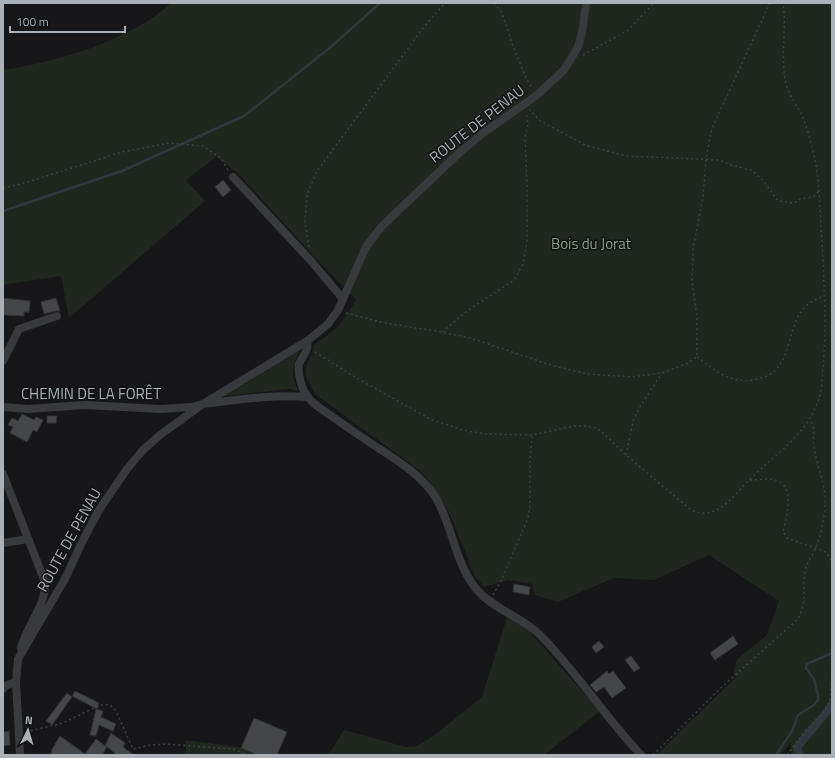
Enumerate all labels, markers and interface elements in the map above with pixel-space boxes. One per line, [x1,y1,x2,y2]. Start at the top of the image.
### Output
scale bar [10,8,125,34]
text: 100 m [16,12,49,31]
street label: ROUTE DE PENAU [424,79,529,168]
park label: Bois du Jorat [551,232,632,255]
street label: CHEMIN DE LA FORÊT [21,382,161,405]
street label: ROUTE DE PENAU [31,484,107,596]
north arrow [8,710,48,750]
text: N [24,712,33,728]

